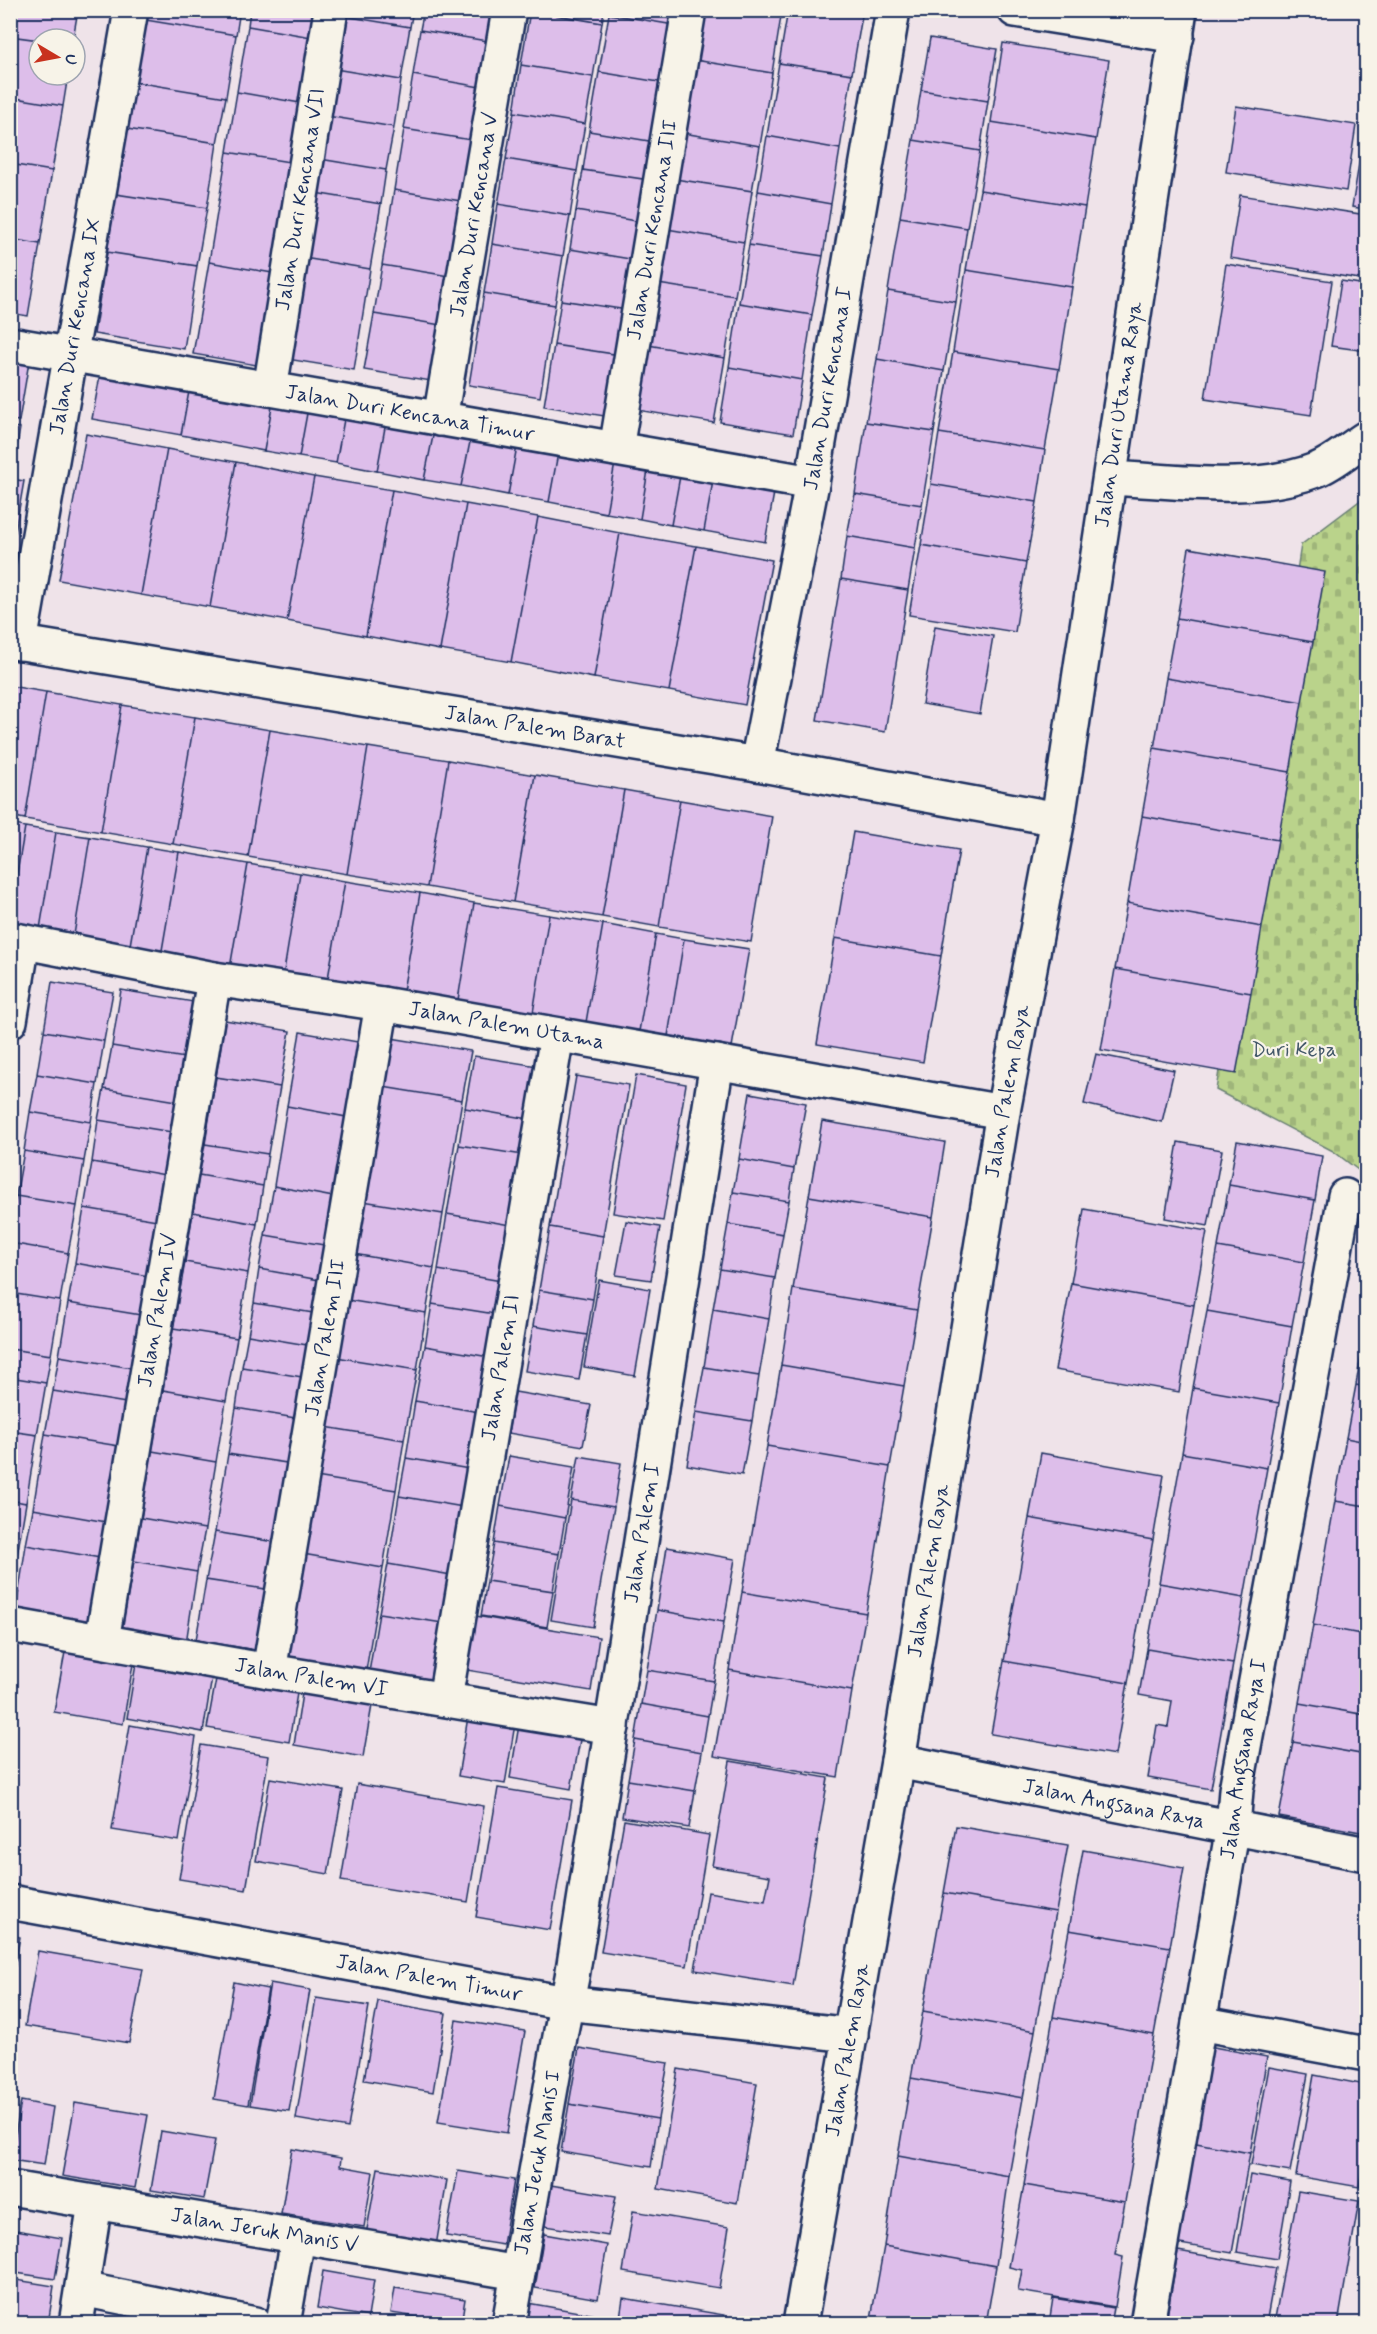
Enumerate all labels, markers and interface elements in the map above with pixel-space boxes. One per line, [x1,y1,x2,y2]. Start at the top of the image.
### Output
north arrow [27,27,87,87]
text: U [59,52,82,66]
street label: Jalan Duri Kencana VII [269,86,332,313]
street label: Jalan Duri Kencana V [443,110,506,319]
street label: Jalan Duri Kencana III [620,118,685,342]
street label: Jalan Duri Kencana IX [43,217,108,437]
street label: Jalan Duri Kencana I [797,285,859,493]
street label: Jalan Duri Utama Raya [1088,299,1150,529]
street label: Jalan Duri Kencana Timur [283,378,537,449]
street label: Jalan Palem Barat [442,699,627,756]
street label: Jalan Palem Utama [406,995,606,1056]
street label: Jalan Palem Raya [979,1002,1037,1180]
park label: Duri Kepa [1251,1036,1337,1064]
street label: Jalan Palem IV [131,1231,185,1390]
street label: Jalan Palem III [298,1257,353,1418]
street label: Jalan Palem II [475,1292,527,1443]
street label: Jalan Palem I [617,1461,667,1605]
street label: Jalan Palem Raya [901,1482,957,1660]
street label: Jalan Palem VI [233,1651,390,1704]
street label: Jalan Angsana Raya I [1214,1657,1274,1862]
street label: Jalan Angsana Raya [1020,1772,1207,1836]
street label: Jalan Palem Timur [334,1948,525,2009]
street label: Jalan Palem Raya [819,1961,877,2139]
street label: Jalan Jeruk Manis I [508,2068,568,2257]
street label: Jalan Jeruk Manis V [169,2201,361,2260]

